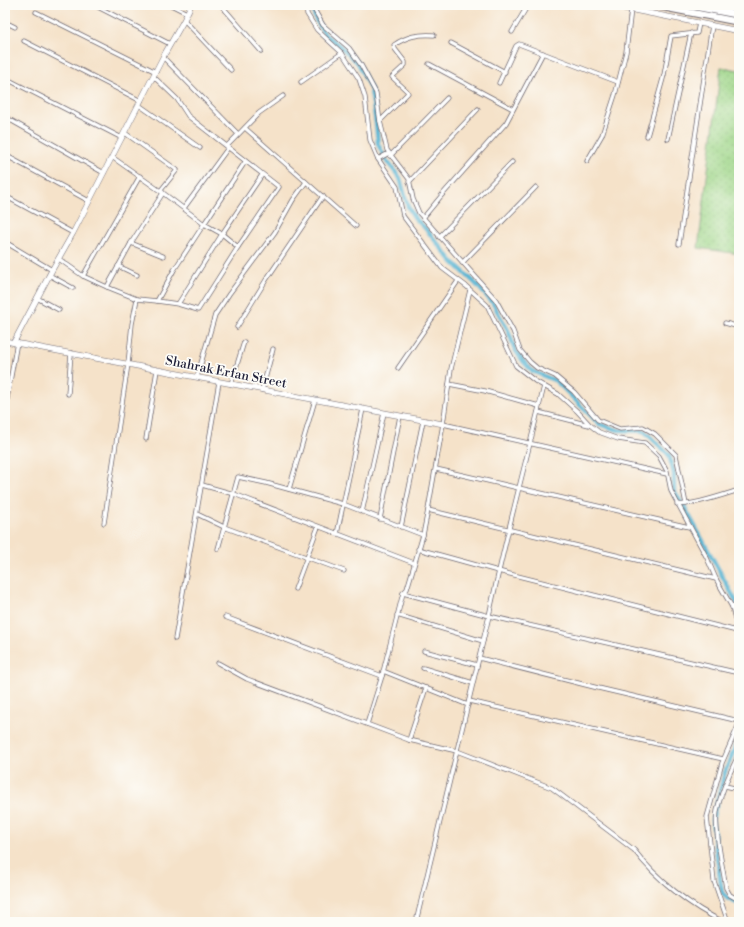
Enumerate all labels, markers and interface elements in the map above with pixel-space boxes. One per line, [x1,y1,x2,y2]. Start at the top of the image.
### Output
street label: Shahrak Erfan Street [164,352,288,392]

